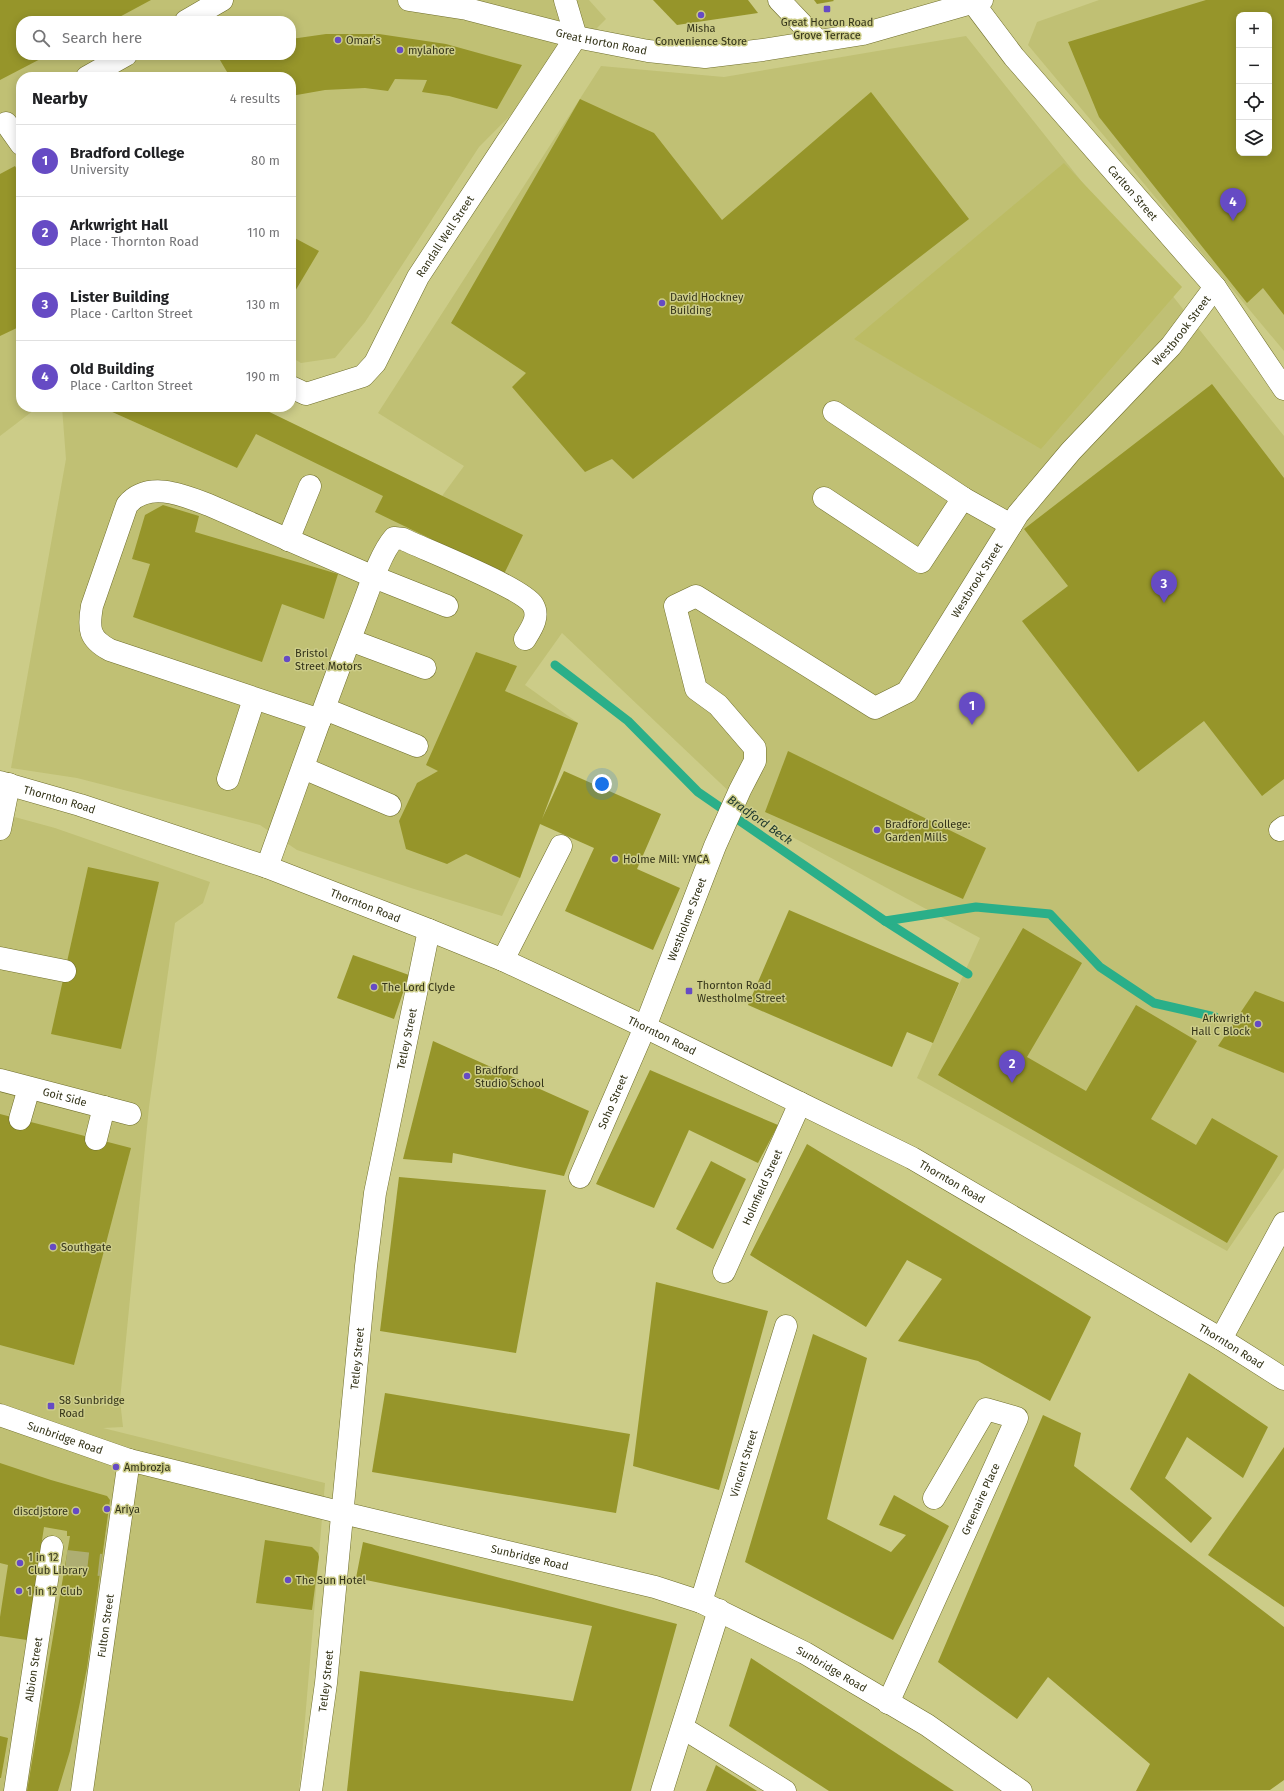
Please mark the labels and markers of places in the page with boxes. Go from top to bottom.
marker: Great Horton Road Grove Terrace [822,4,832,14]
marker: Misha Convenience Store [696,10,706,20]
place label: Great Horton Road Grove Terrace [781,16,873,42]
place label: Misha Convenience Store [655,22,747,48]
place label: Omar's [346,34,381,47]
marker: Omar's [333,35,343,45]
place label: mylahore [408,44,455,57]
marker: mylahore [395,45,405,55]
pin: 4 [1220,188,1246,221]
place label: David Hockney Building [670,291,744,317]
marker: David Hockney Building [657,298,667,308]
pin: 3 [1151,570,1177,603]
place label: Bristol Street Motors [295,647,362,673]
marker: Bristol Street Motors [282,654,292,664]
pin: 1 [959,692,985,725]
place label: Bradford College: Garden Mills [885,818,971,844]
marker: Bradford College: Garden Mills [872,825,882,835]
place label: Holme Mill: YMCA [623,853,710,866]
marker: Holme Mill: YMCA [610,854,620,864]
place label: Thornton Road Westholme Street [697,979,785,1005]
place label: The Lord Clyde [382,981,455,994]
marker: The Lord Clyde [369,982,379,992]
marker: Thornton Road Westholme Street [684,986,694,996]
place label: Arkwright Hall C Block [1191,1012,1250,1038]
marker: Arkwright Hall C Block [1253,1019,1263,1029]
pin: 2 [999,1050,1025,1083]
place label: Bradford Studio School [475,1064,544,1090]
marker: Bradford Studio School [462,1071,472,1081]
place label: Southgate [61,1241,112,1254]
marker: Southgate [48,1242,58,1252]
place label: S8 Sunbridge Road [59,1394,125,1420]
marker: S8 Sunbridge Road [46,1401,56,1411]
place label: Ambrozja [124,1461,170,1474]
marker: Ambrozja [111,1462,121,1472]
place label: Ariya [115,1503,140,1516]
marker: Ariya [102,1504,112,1514]
place label: discdjstore [13,1505,68,1518]
marker: discdjstore [71,1506,81,1516]
place label: 1 in 12 Club Library [28,1551,88,1577]
marker: 1 in 12 Club Library [15,1558,25,1568]
place label: The Sun Hotel [296,1574,366,1587]
marker: The Sun Hotel [283,1575,293,1585]
place label: 1 in 12 Club [27,1585,82,1598]
marker: 1 in 12 Club [14,1586,24,1596]

